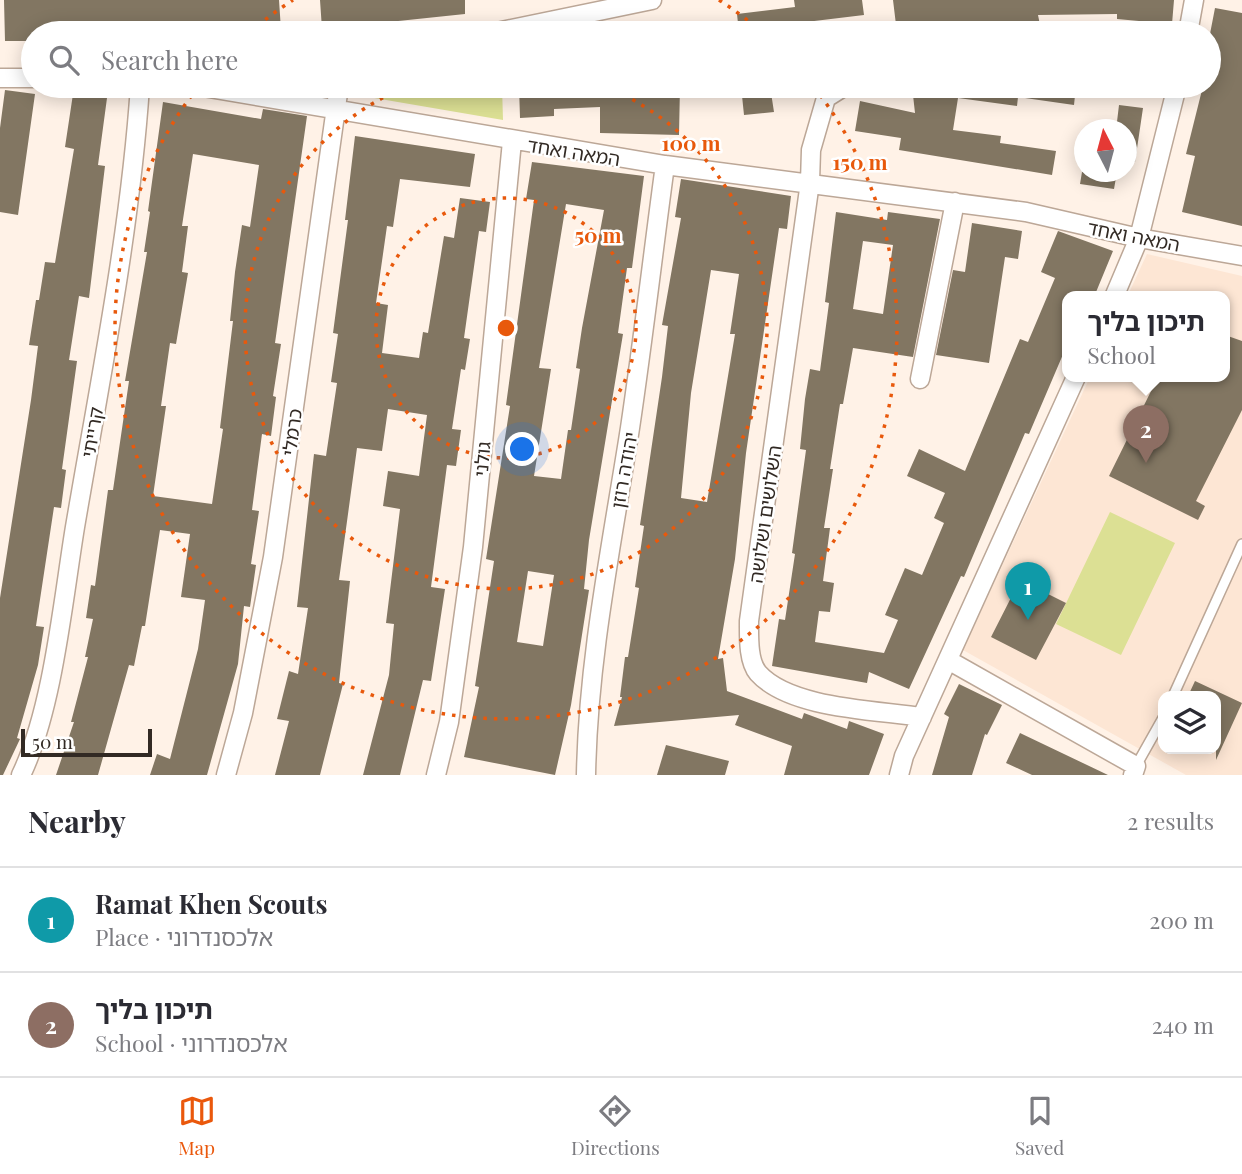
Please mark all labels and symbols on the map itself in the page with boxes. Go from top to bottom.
north arrow [1074,119,1137,182]
text: 100 m [661,128,721,156]
street label: המאה ואחד [526,131,622,171]
text: 150 m [833,147,887,175]
street label: המאה ואחד [1086,213,1182,257]
text: 50 m [574,220,622,248]
centre of rings [494,316,518,340]
street label: קרייתי [74,405,108,459]
pin: 2 [1123,405,1169,463]
street label: כרמלי [275,407,307,457]
street label: יהודה רוזן [603,430,643,510]
your location [505,432,539,466]
street label: גולני [467,440,495,478]
street label: השלושים ושלושה [741,443,787,585]
pin: 1 [1005,562,1051,620]
scale bar [21,726,152,758]

